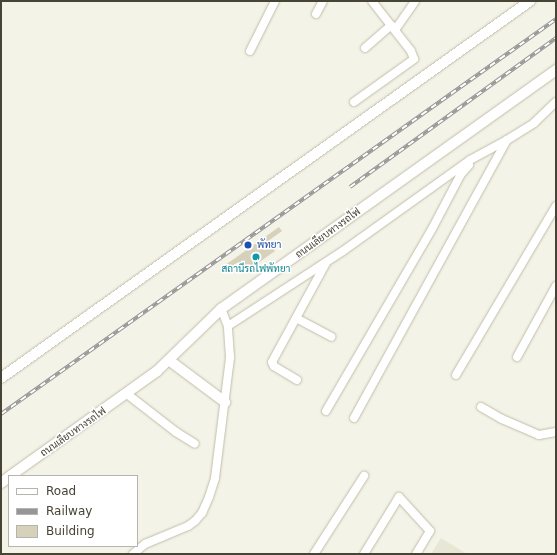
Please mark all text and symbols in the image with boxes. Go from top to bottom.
street label: ถนนเลียบทางรถไฟ [293,205,363,261]
marker: พัทยา [242,239,254,251]
place label: พัทยา [257,239,281,251]
marker: สถานีรถไฟพัทยา [251,252,261,262]
place label: สถานีรถไฟพัทยา [222,263,290,275]
street label: ถนนเลียบทางรถไฟ [38,405,108,459]
legend [8,475,138,547]
text: Road [46,484,76,498]
text: Railway [46,504,92,518]
text: Building [46,524,95,538]

